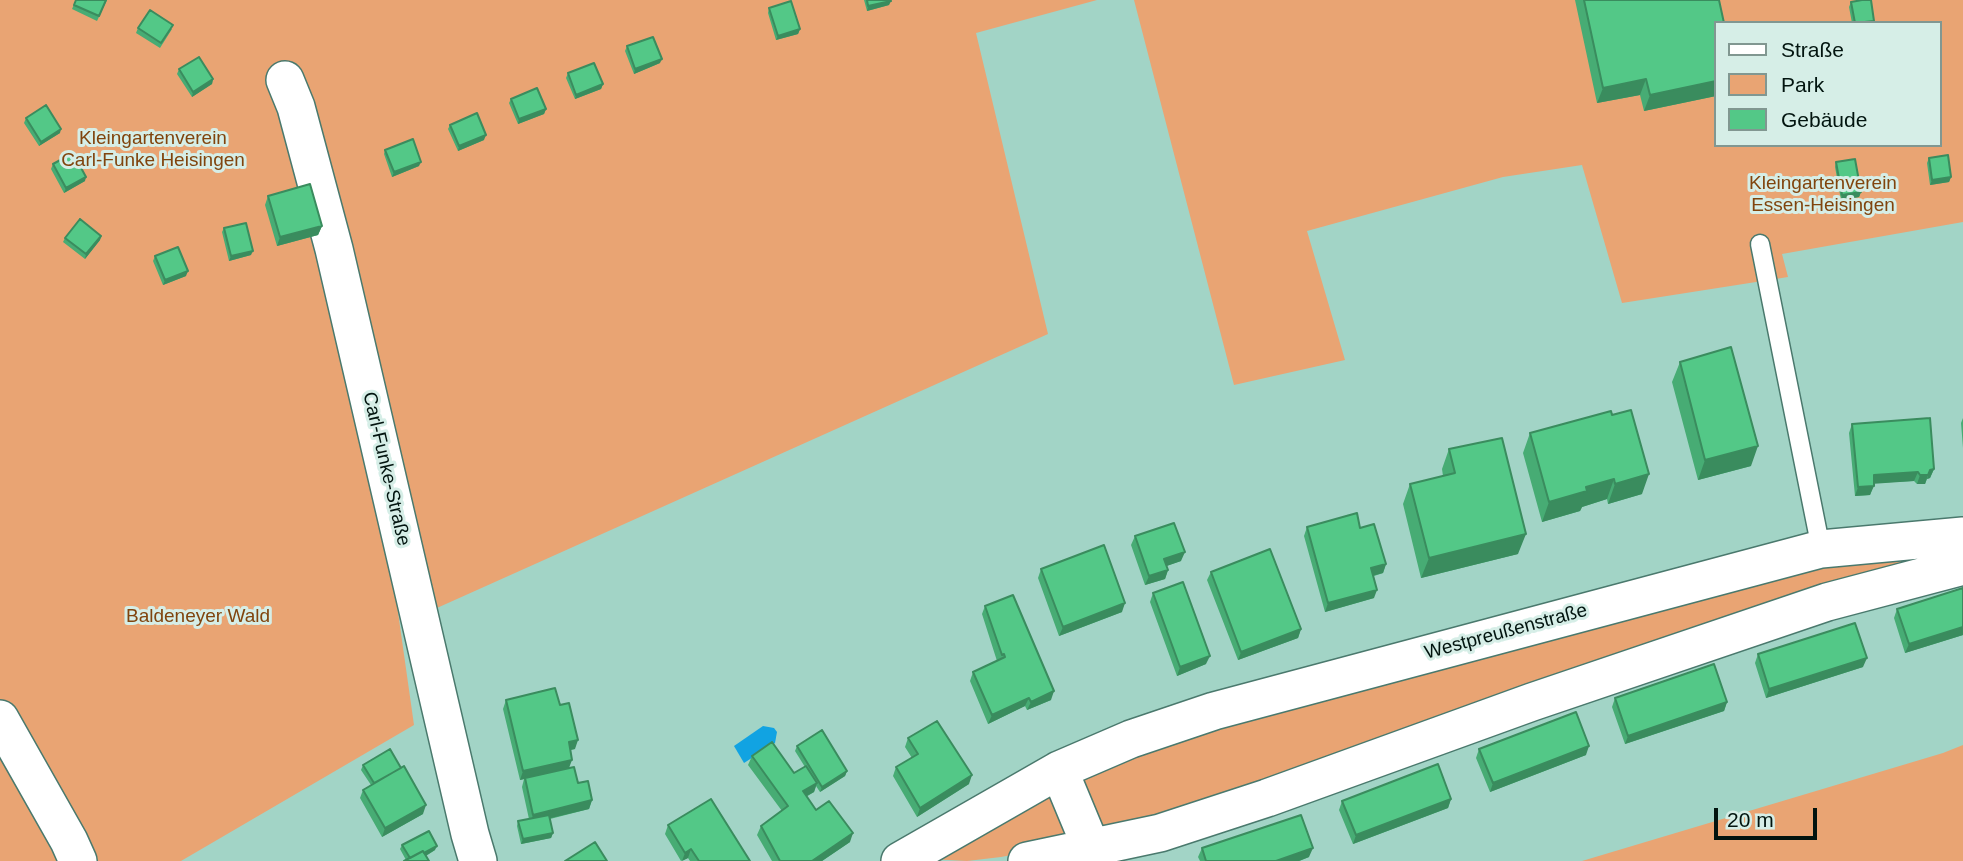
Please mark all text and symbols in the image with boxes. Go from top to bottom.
legend [1714,21,1942,147]
text: Straße [1781,38,1844,61]
text: Park [1781,73,1824,96]
text: Gebäude [1781,108,1867,131]
park label: Kleingartenverein Carl-Funke Heisingen [61,128,245,172]
park label: Kleingartenverein Essen-Heisingen [1749,173,1897,217]
street label: Carl-Funke-Straße [357,390,415,548]
street label: Westpreußenstraße [1422,599,1590,665]
park label: Baldeneyer Wald [126,606,270,628]
scale bar [1718,794,1821,838]
text: 20 m [1727,808,1774,831]

